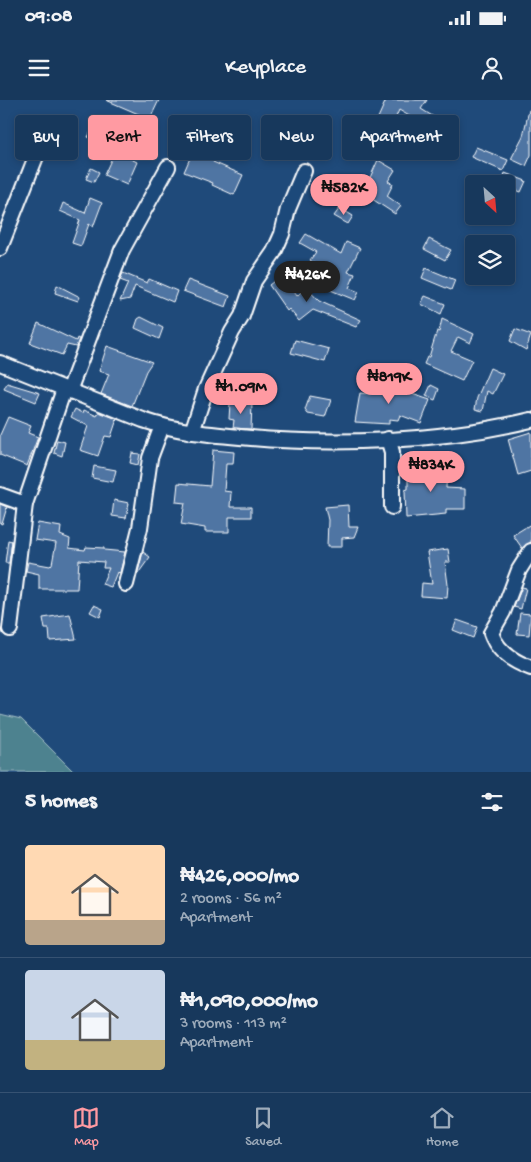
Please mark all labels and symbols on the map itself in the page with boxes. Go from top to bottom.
pin: ₦582K [309,174,379,216]
north arrow [465,175,515,225]
pin: ₦426K [272,260,342,303]
pin: ₦819K [354,362,424,405]
pin: ₦1.09M [200,372,282,415]
pin: ₦834K [396,450,466,493]

